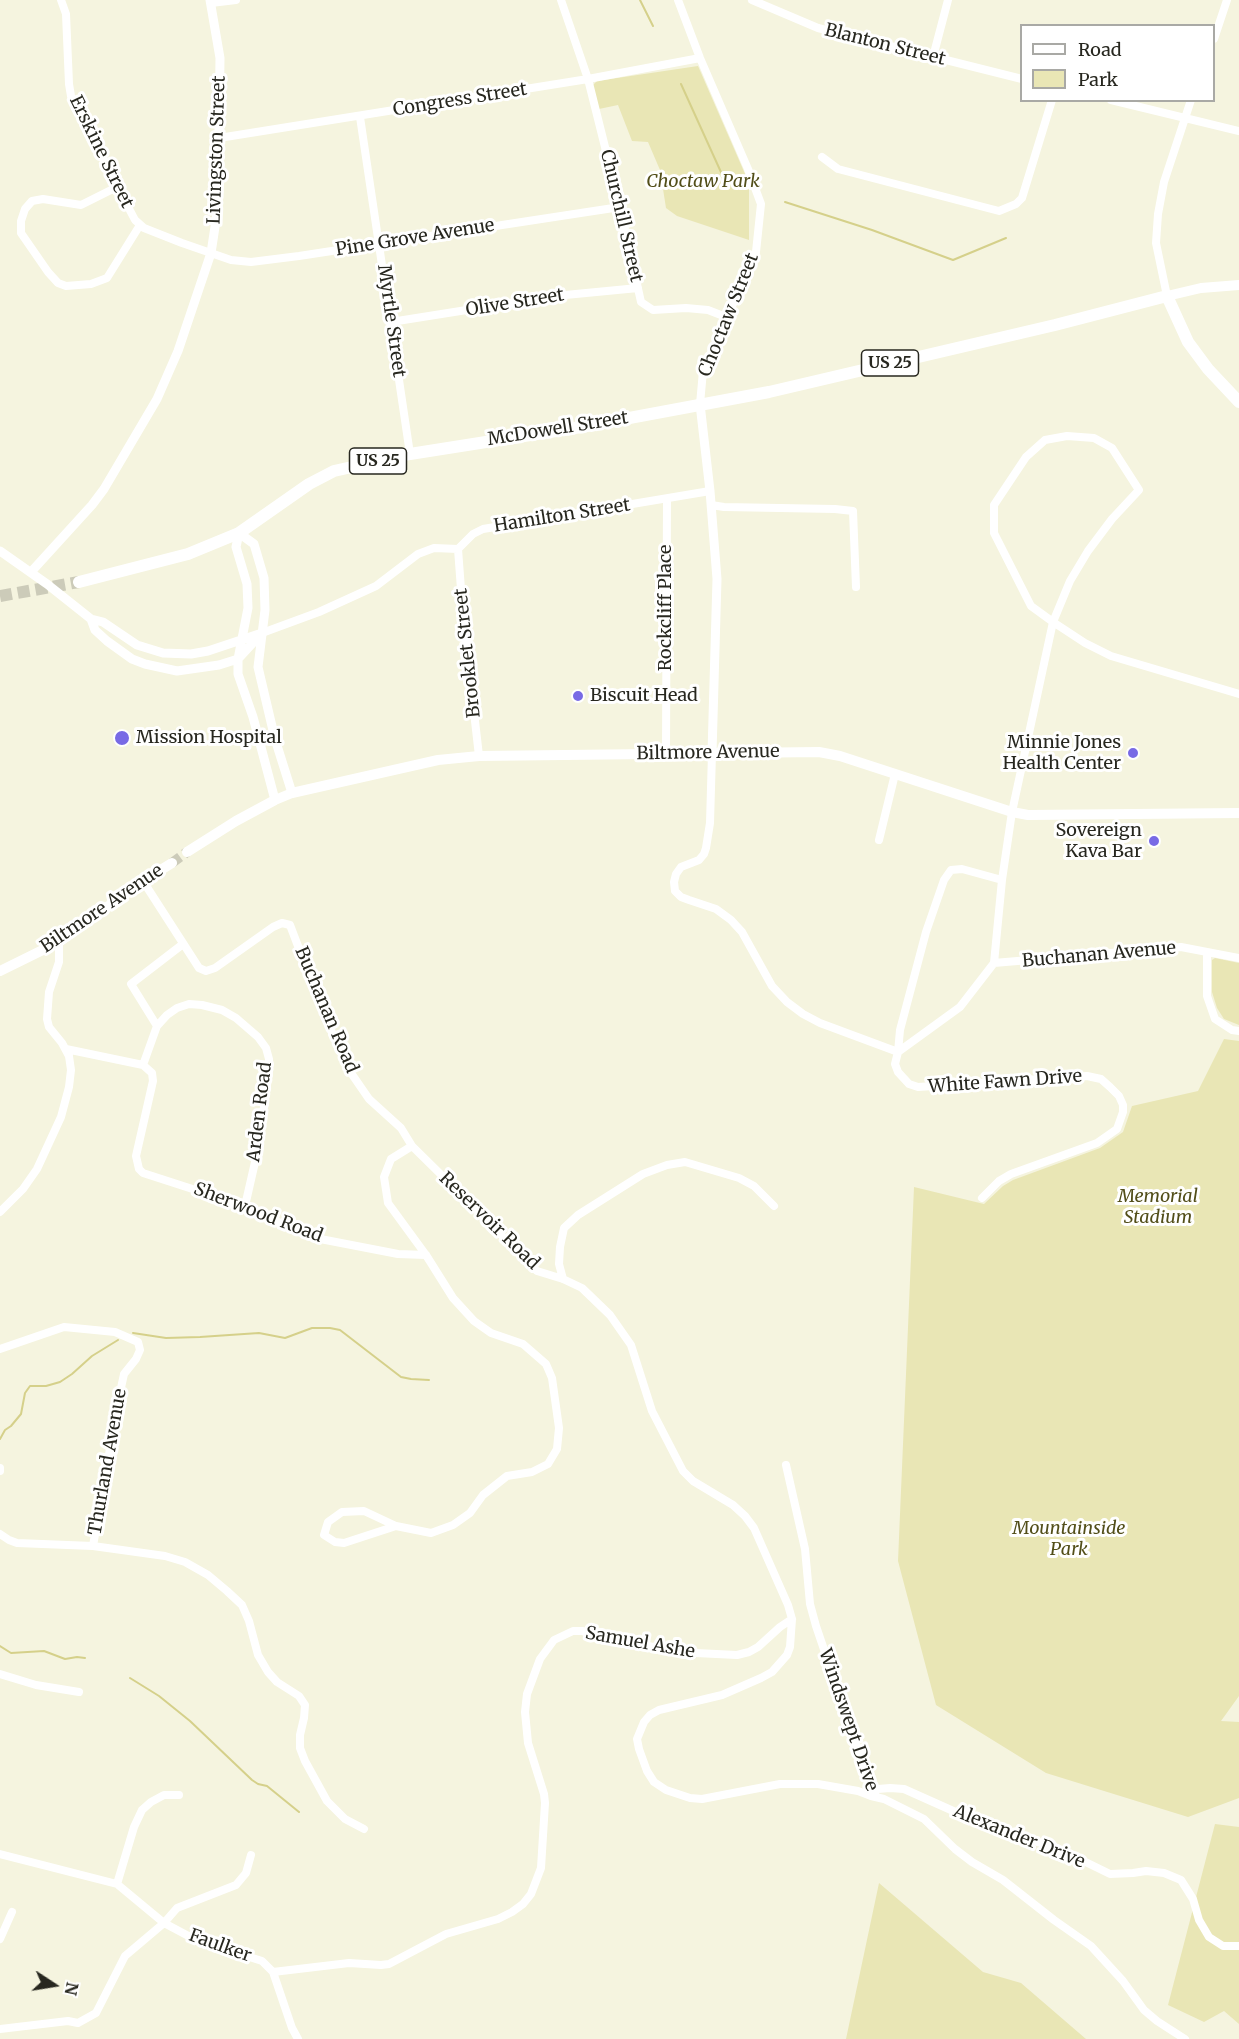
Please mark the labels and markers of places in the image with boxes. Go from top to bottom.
place label: Biscuit Head [590,685,698,707]
marker: Biscuit Head [571,689,585,703]
place label: Mission Hospital [136,727,282,749]
marker: Mission Hospital [113,729,131,747]
place label: Minnie Jones Health Center [1003,732,1121,774]
marker: Minnie Jones Health Center [1126,746,1140,760]
place label: Sovereign Kava Bar [1055,820,1142,862]
marker: Sovereign Kava Bar [1147,834,1161,848]

